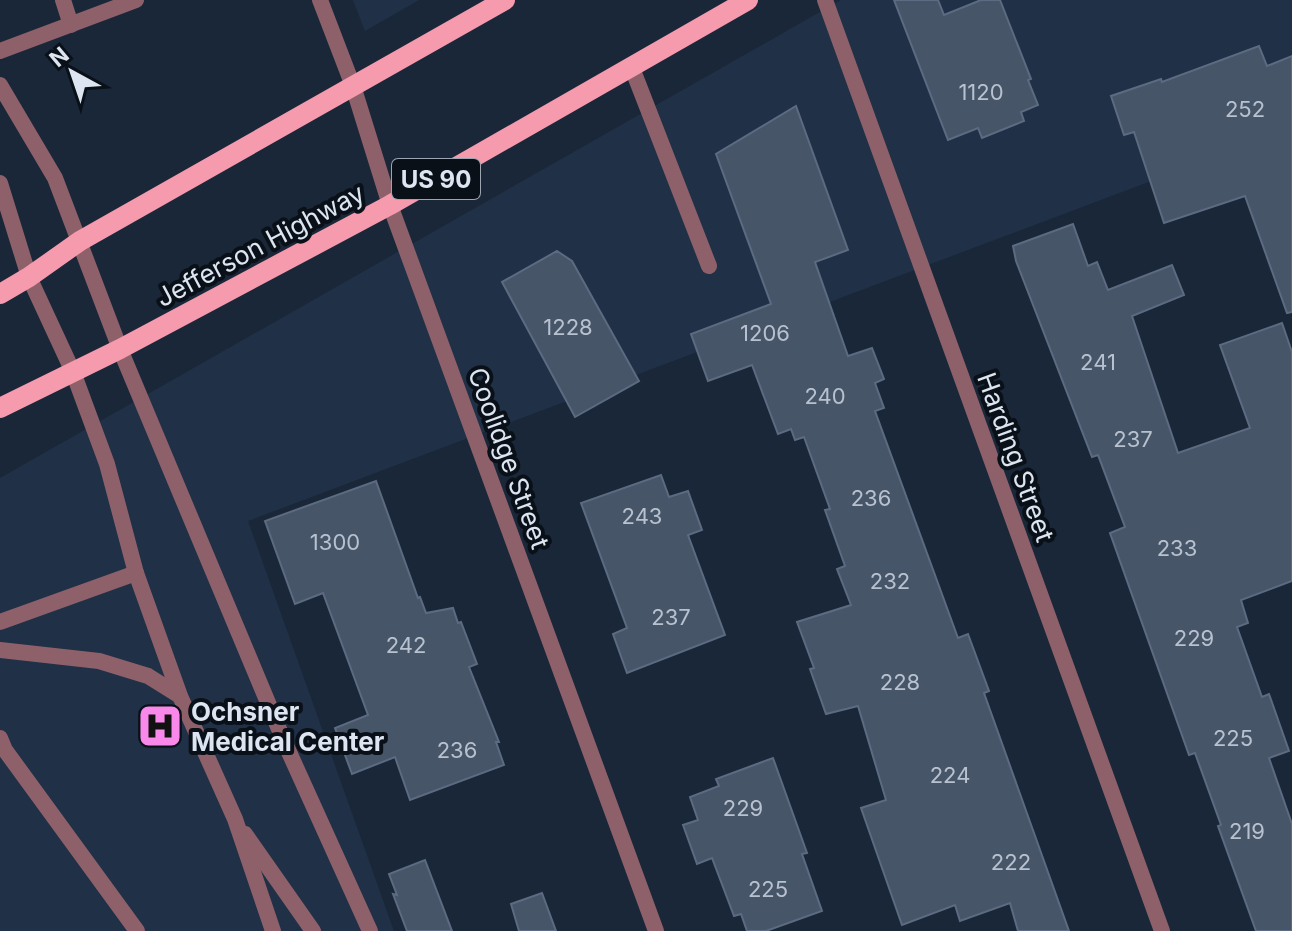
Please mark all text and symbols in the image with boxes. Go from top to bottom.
north arrow [32,32,112,112]
text: N [44,41,74,72]
house number: 1120 [958,79,1004,105]
house number: 252 [1225,96,1265,122]
road number: US 90 [392,159,480,199]
street label: Jefferson Highway [151,177,369,313]
house number: 1228 [543,314,593,340]
house number: 1206 [740,320,790,346]
house number: 241 [1080,349,1116,375]
street label: Coolidge Street [462,363,556,553]
street label: Harding Street [971,368,1061,546]
house number: 240 [804,383,846,409]
house number: 237 [1113,426,1153,452]
house number: 236 [851,485,891,511]
house number: 243 [622,503,662,529]
house number: 1300 [310,529,360,555]
house number: 233 [1157,535,1197,561]
house number: 232 [870,568,910,594]
house number: 237 [651,604,691,630]
house number: 229 [1174,625,1214,651]
house number: 242 [386,632,426,658]
house number: 228 [880,669,920,695]
place label: Ochsner Medical Center [191,696,385,757]
hospital icon: Ochsner Medical Center [136,702,184,750]
house number: 225 [1213,725,1253,751]
house number: 236 [437,737,477,763]
house number: 224 [930,762,970,788]
house number: 229 [723,795,763,821]
house number: 219 [1229,818,1265,844]
house number: 222 [991,849,1031,875]
house number: 225 [748,876,788,902]

